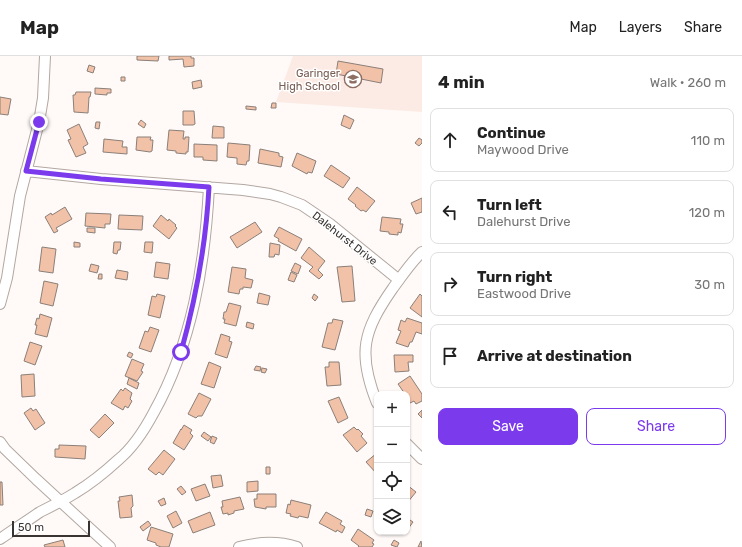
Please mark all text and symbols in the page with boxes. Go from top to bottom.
text: Map [20,16,59,39]
text: Map [570,19,597,36]
text: Layers [619,19,662,36]
text: Share [684,19,722,36]
place label: Garinger High School [279,67,341,93]
school or university icon: Garinger High School [343,69,363,89]
text: 4 min [438,72,485,92]
text: Walk · 260 m [650,75,726,90]
route end [30,113,48,131]
text: Continue [477,124,546,142]
icon: ahead [439,129,461,151]
text: 110 m [691,133,725,148]
text: Maywood Drive [477,142,569,157]
text: Turn left [477,196,542,214]
icon: left [439,201,461,223]
text: 120 m [689,205,725,220]
street label: Dalehurst Drive [310,209,380,268]
text: Dalehurst Drive [477,214,570,229]
text: Turn right [477,268,552,286]
icon: right [439,273,461,295]
text: 30 m [694,277,725,292]
text: Eastwood Drive [477,286,571,301]
route start [172,343,190,361]
icon: arrive [439,345,461,367]
text: Arrive at destination [477,347,632,365]
map controls [374,391,410,535]
button: + [374,391,410,427]
button: Save [438,408,578,445]
button: Share [586,408,726,445]
button: − [374,427,410,463]
button: locate [374,463,410,499]
button: layers [374,499,410,535]
scale bar [12,519,90,538]
text: 50 m [18,521,44,534]

